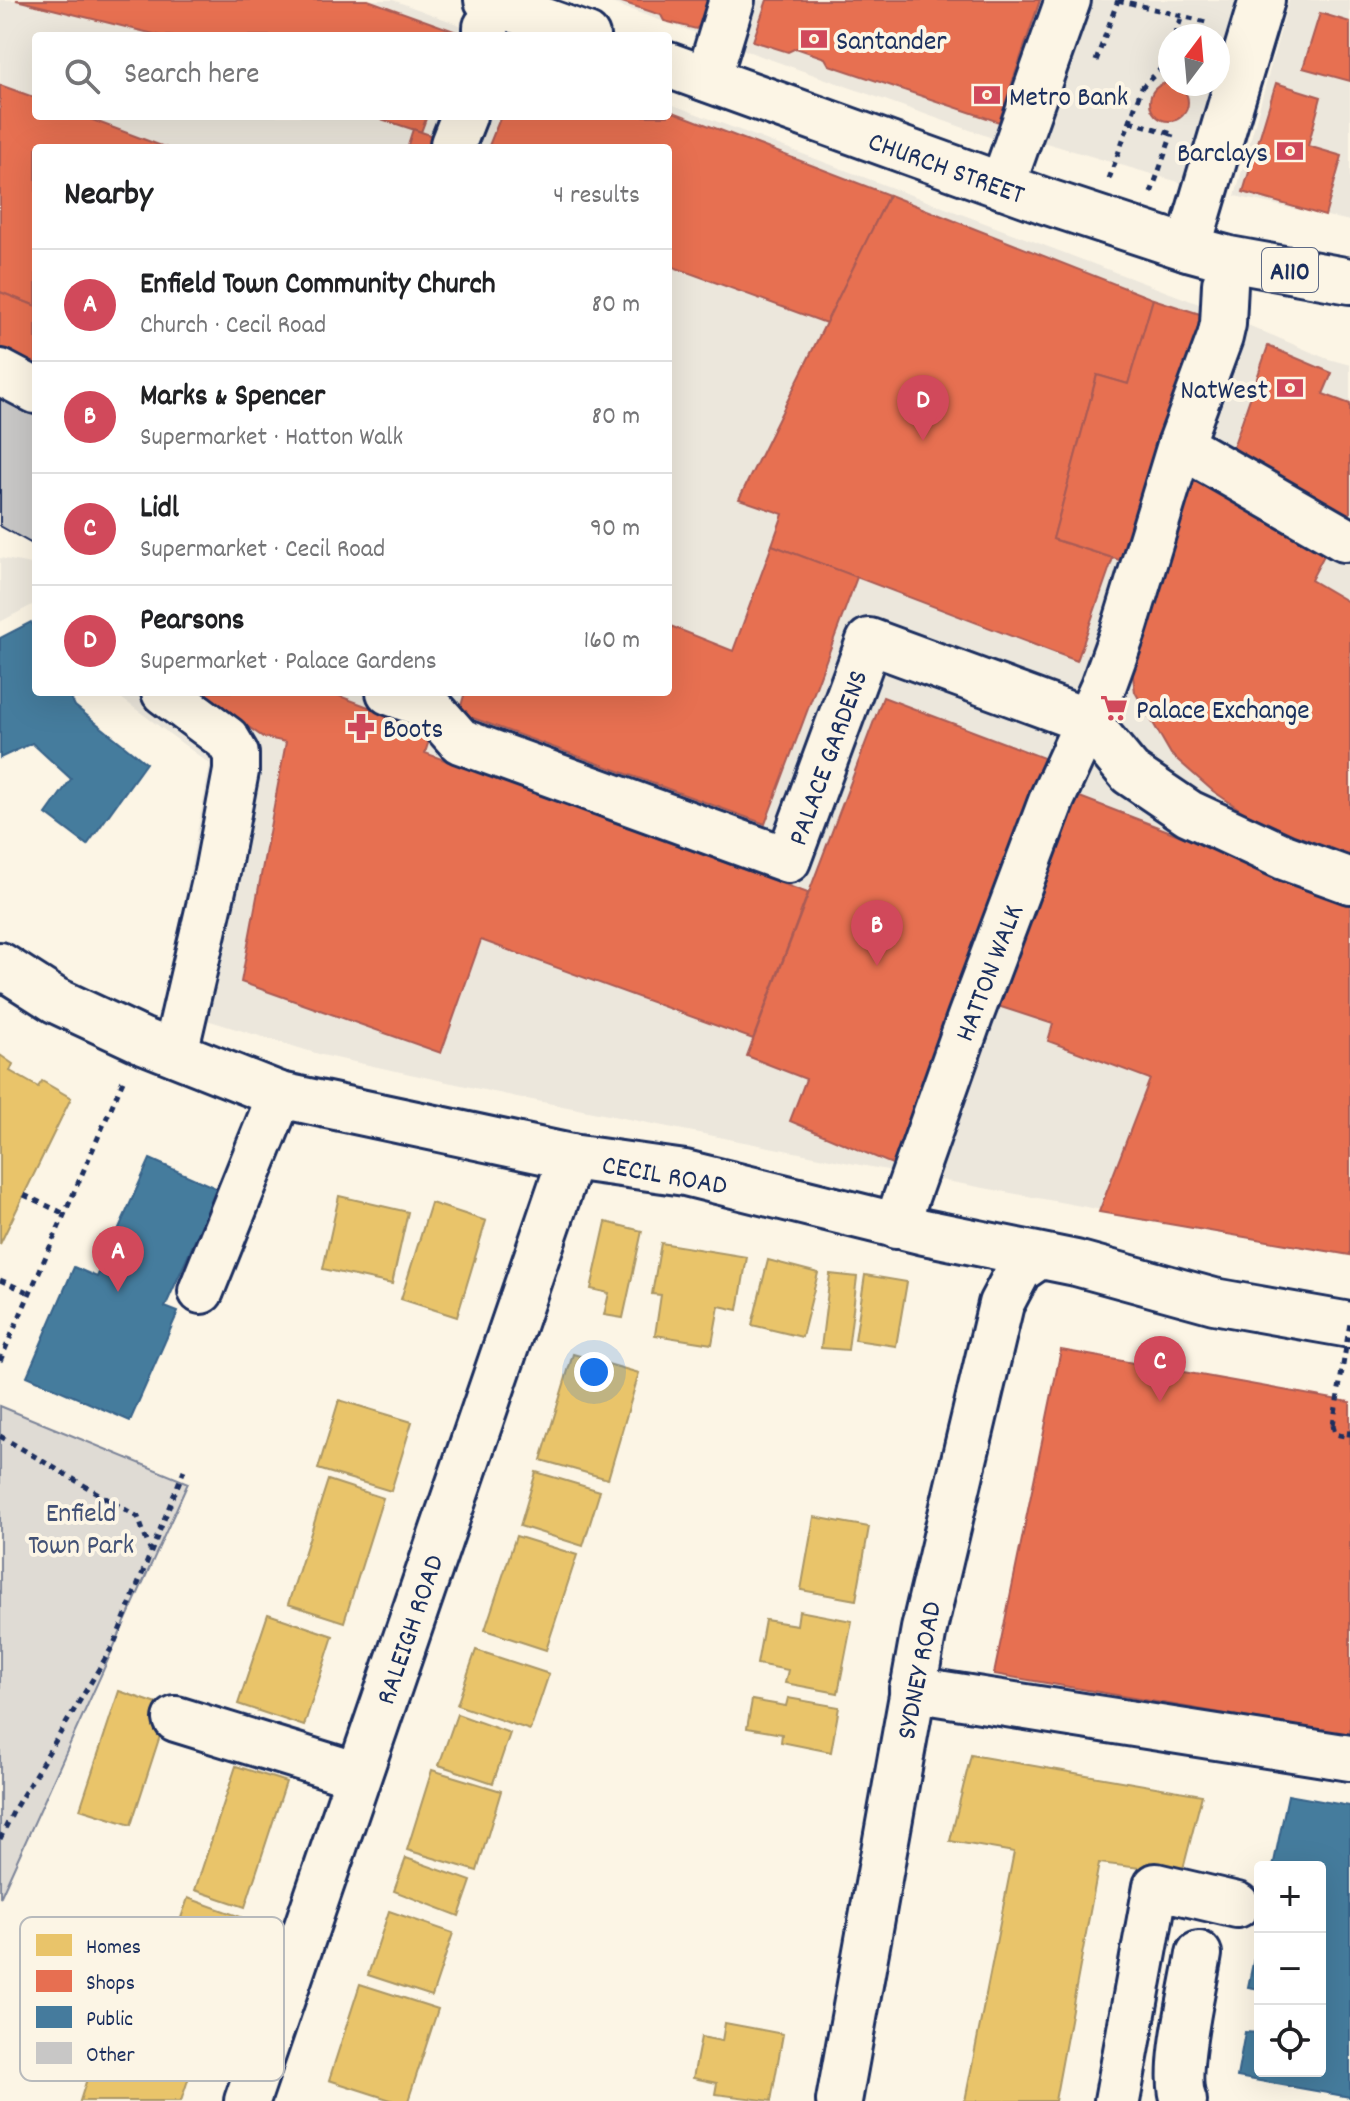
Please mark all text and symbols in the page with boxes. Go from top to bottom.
bank icon: Santander [799,24,829,54]
place label: Santander [836,24,947,64]
north arrow [1158,24,1230,96]
search box [32,32,672,120]
icon: search [60,54,104,98]
text: Search here [124,55,260,98]
bank icon: Metro Bank [972,80,1002,110]
place label: Metro Bank [1009,80,1128,120]
street label: CHURCH STREET [862,124,1029,217]
place label: Barclays [1177,136,1268,176]
bank icon: Barclays [1275,136,1305,166]
text: Nearby [64,172,153,221]
text: 4 results [553,178,640,215]
road number: A110 [1262,248,1318,292]
text: Enfield Town Community Church [140,265,496,308]
text: A [83,287,97,324]
text: 80 m [592,287,640,324]
text: Church · Cecil Road [140,308,326,345]
place label: NatWest [1180,373,1268,413]
bank icon: NatWest [1275,373,1305,403]
pin: D [897,375,949,441]
text: Marks & Spencer [140,377,325,420]
text: B [84,399,96,436]
text: 80 m [592,399,640,436]
text: Supermarket · Hatton Walk [140,420,403,457]
text: Lidl [140,489,179,532]
text: C [84,511,96,548]
text: 90 m [590,511,640,548]
text: Supermarket · Cecil Road [140,532,385,569]
text: Pearsons [140,601,245,644]
text: D [83,623,97,660]
text: 160 m [584,623,640,660]
text: Supermarket · Palace Gardens [140,644,437,681]
street label: PALACE GARDENS [780,665,881,852]
supermarket icon: Palace Exchange [1099,693,1129,723]
place label: Palace Exchange [1136,693,1309,733]
pharmacy icon: Boots [346,712,376,742]
place label: Boots [383,712,443,752]
street label: HATTON WALK [947,899,1036,1048]
pin: B [851,900,903,966]
street label: CECIL ROAD [598,1147,730,1209]
pin: A [92,1226,144,1292]
pin: C [1134,1336,1186,1402]
your location [574,1352,614,1392]
park label: Enfield Town Park [28,1496,134,1568]
street label: RALEIGH ROAD [368,1550,457,1711]
street label: SYDNEY ROAD [889,1599,955,1743]
map controls [1254,1861,1326,2077]
button: + [1254,1861,1326,1933]
legend [20,1917,284,2081]
text: Homes [86,1933,141,1964]
button: − [1254,1933,1326,2005]
text: Shops [86,1969,135,2000]
text: Public [86,2005,133,2036]
button: locate [1254,2005,1326,2077]
text: Other [86,2041,136,2072]

